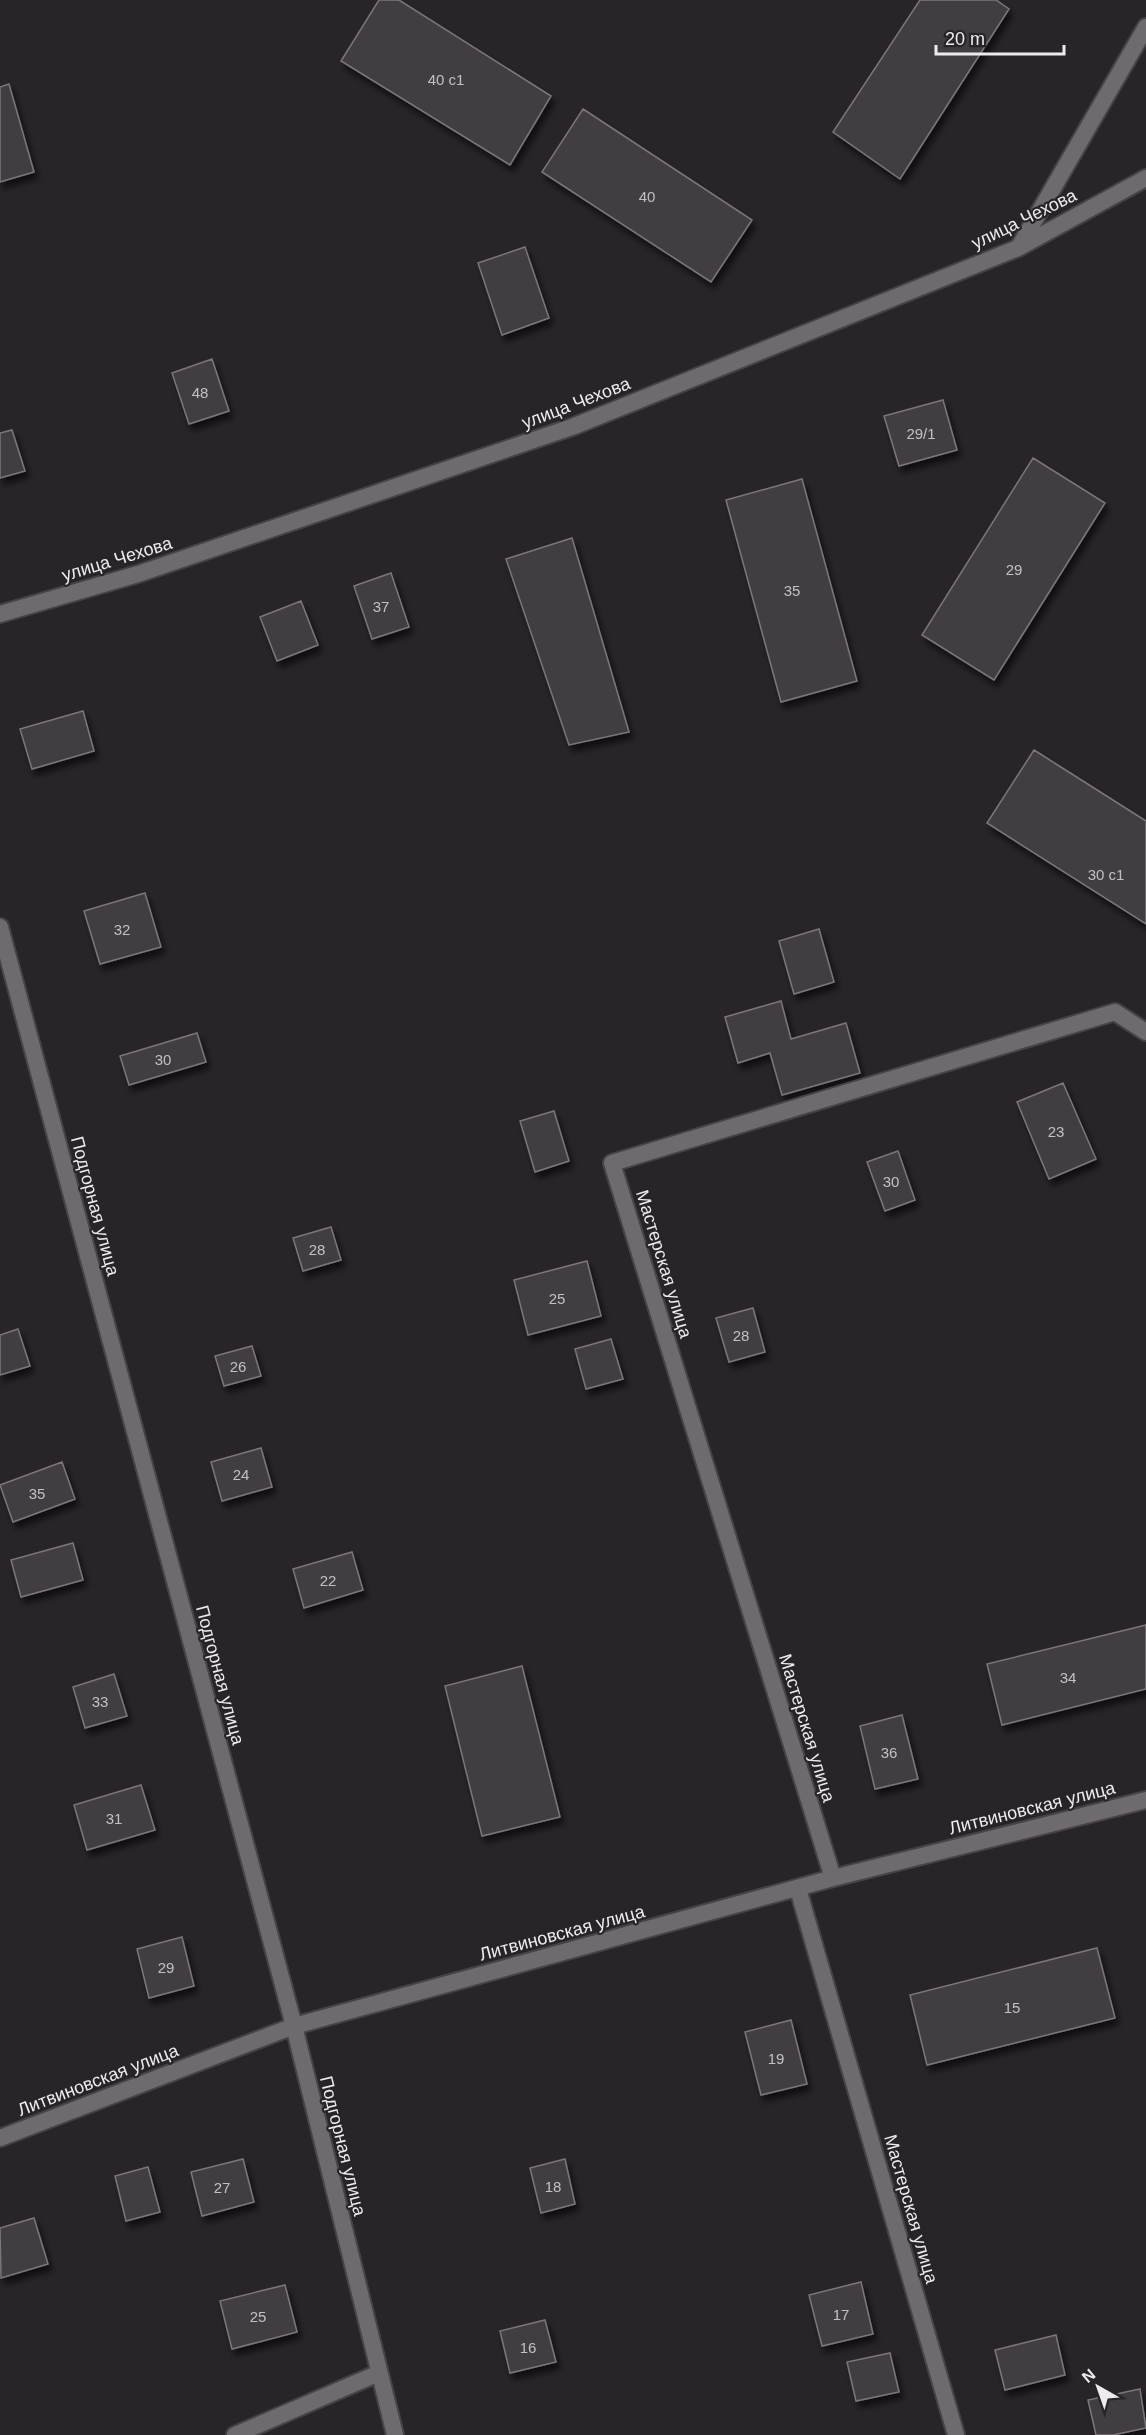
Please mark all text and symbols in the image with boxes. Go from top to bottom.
scale bar [936,18,1064,56]
text: 20 m [945,29,985,49]
house number: 40 с1 [428,71,464,88]
street label: улица Чехова [968,185,1081,253]
house number: 40 [639,188,655,205]
street label: улица Чехова [519,373,634,433]
house number: 48 [192,384,208,401]
house number: 29/1 [906,425,936,442]
street label: улица Чехова [59,532,176,585]
house number: 29 [1006,561,1022,578]
house number: 35 [784,582,800,599]
house number: 37 [373,598,389,615]
house number: 30 с1 [1088,866,1124,883]
house number: 32 [114,921,130,938]
house number: 30 [155,1051,171,1068]
house number: 23 [1048,1123,1064,1140]
street label: Подгорная улица [67,1134,123,1279]
house number: 30 [883,1173,899,1190]
street label: Мастерская улица [632,1188,696,1341]
house number: 28 [309,1241,325,1258]
house number: 25 [549,1290,565,1307]
house number: 28 [733,1327,749,1344]
house number: 26 [230,1358,246,1375]
house number: 24 [233,1466,249,1483]
house number: 35 [29,1485,45,1502]
house number: 22 [320,1572,336,1589]
street label: Подгорная улица [192,1603,248,1748]
street label: Мастерская улица [775,1652,839,1805]
house number: 34 [1060,1669,1076,1686]
house number: 33 [92,1693,108,1710]
house number: 36 [881,1744,897,1761]
street label: Литвиновская улица [947,1777,1118,1838]
house number: 31 [106,1810,122,1827]
street label: Литвиновская улица [477,1901,648,1965]
house number: 29 [158,1959,174,1976]
house number: 15 [1004,1999,1020,2016]
street label: Литвиновская улица [15,2040,182,2120]
house number: 19 [768,2050,784,2067]
street label: Подгорная улица [316,2074,370,2219]
street label: Мастерская улица [880,2132,942,2287]
house number: 18 [545,2178,561,2195]
house number: 27 [214,2179,230,2196]
house number: 17 [833,2306,849,2323]
house number: 25 [250,2308,266,2325]
house number: 16 [520,2339,536,2356]
north arrow [1068,2357,1128,2417]
text: N [1079,2366,1099,2386]

